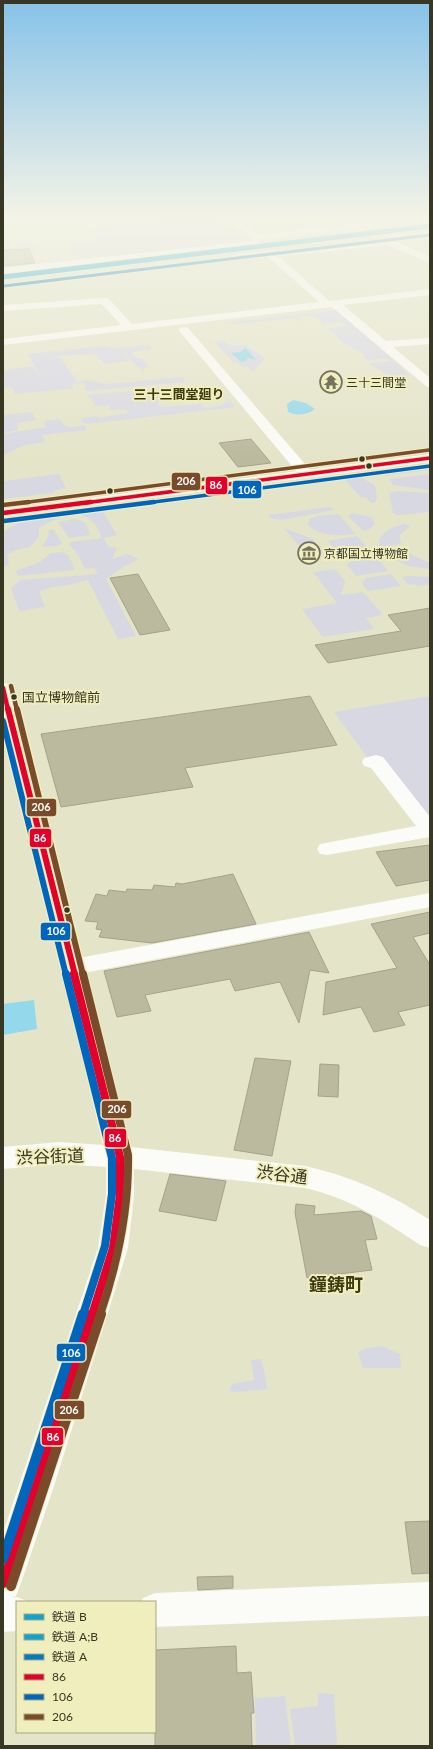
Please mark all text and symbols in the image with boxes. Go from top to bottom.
temple icon: 三十三間堂 [318,369,344,395]
place label: 三十三間堂 [346,375,406,390]
district label: 三十三間堂廻り [133,386,225,402]
unlabelled marker [357,454,367,464]
unlabelled marker [364,461,374,471]
line badge: 206 [171,472,201,491]
text: 206 [176,474,196,487]
line badge: 86 [205,476,228,495]
text: 86 [210,478,223,491]
line badge: 106 [232,480,262,499]
text: 106 [237,483,257,496]
unlabelled marker [105,486,115,496]
museum icon: 京都国立博物館 [296,540,322,566]
place label: 京都国立博物館 [324,546,408,561]
place label: 国立博物館前 [22,689,100,705]
marker: 国立博物館前 [9,692,19,702]
line badge: 206 [26,798,57,817]
text: 206 [31,800,51,813]
line badge: 86 [29,828,52,848]
text: 86 [34,831,47,844]
unlabelled marker [62,905,72,915]
line badge: 106 [40,922,71,941]
text: 106 [46,924,66,937]
line badge: 206 [101,1100,132,1119]
text: 206 [107,1102,127,1115]
line badge: 86 [104,1128,127,1148]
text: 86 [109,1131,122,1144]
street label: 渋谷街道 [16,1144,84,1168]
street label: 渋谷通 [255,1160,309,1188]
district label: 鐘鋳町 [308,1273,363,1295]
line badge: 106 [56,1343,86,1362]
text: 106 [61,1346,81,1359]
line badge: 206 [54,1400,85,1420]
text: 206 [59,1403,79,1416]
line badge: 86 [41,1427,64,1446]
text: 86 [47,1430,60,1443]
legend [16,1601,156,1733]
text: 鉄道 B [52,1609,87,1624]
text: 鉄道 A;B [52,1629,98,1644]
text: 鉄道 A [52,1649,88,1664]
text: 86 [52,1669,66,1684]
text: 106 [52,1689,73,1704]
text: 206 [52,1709,73,1724]

